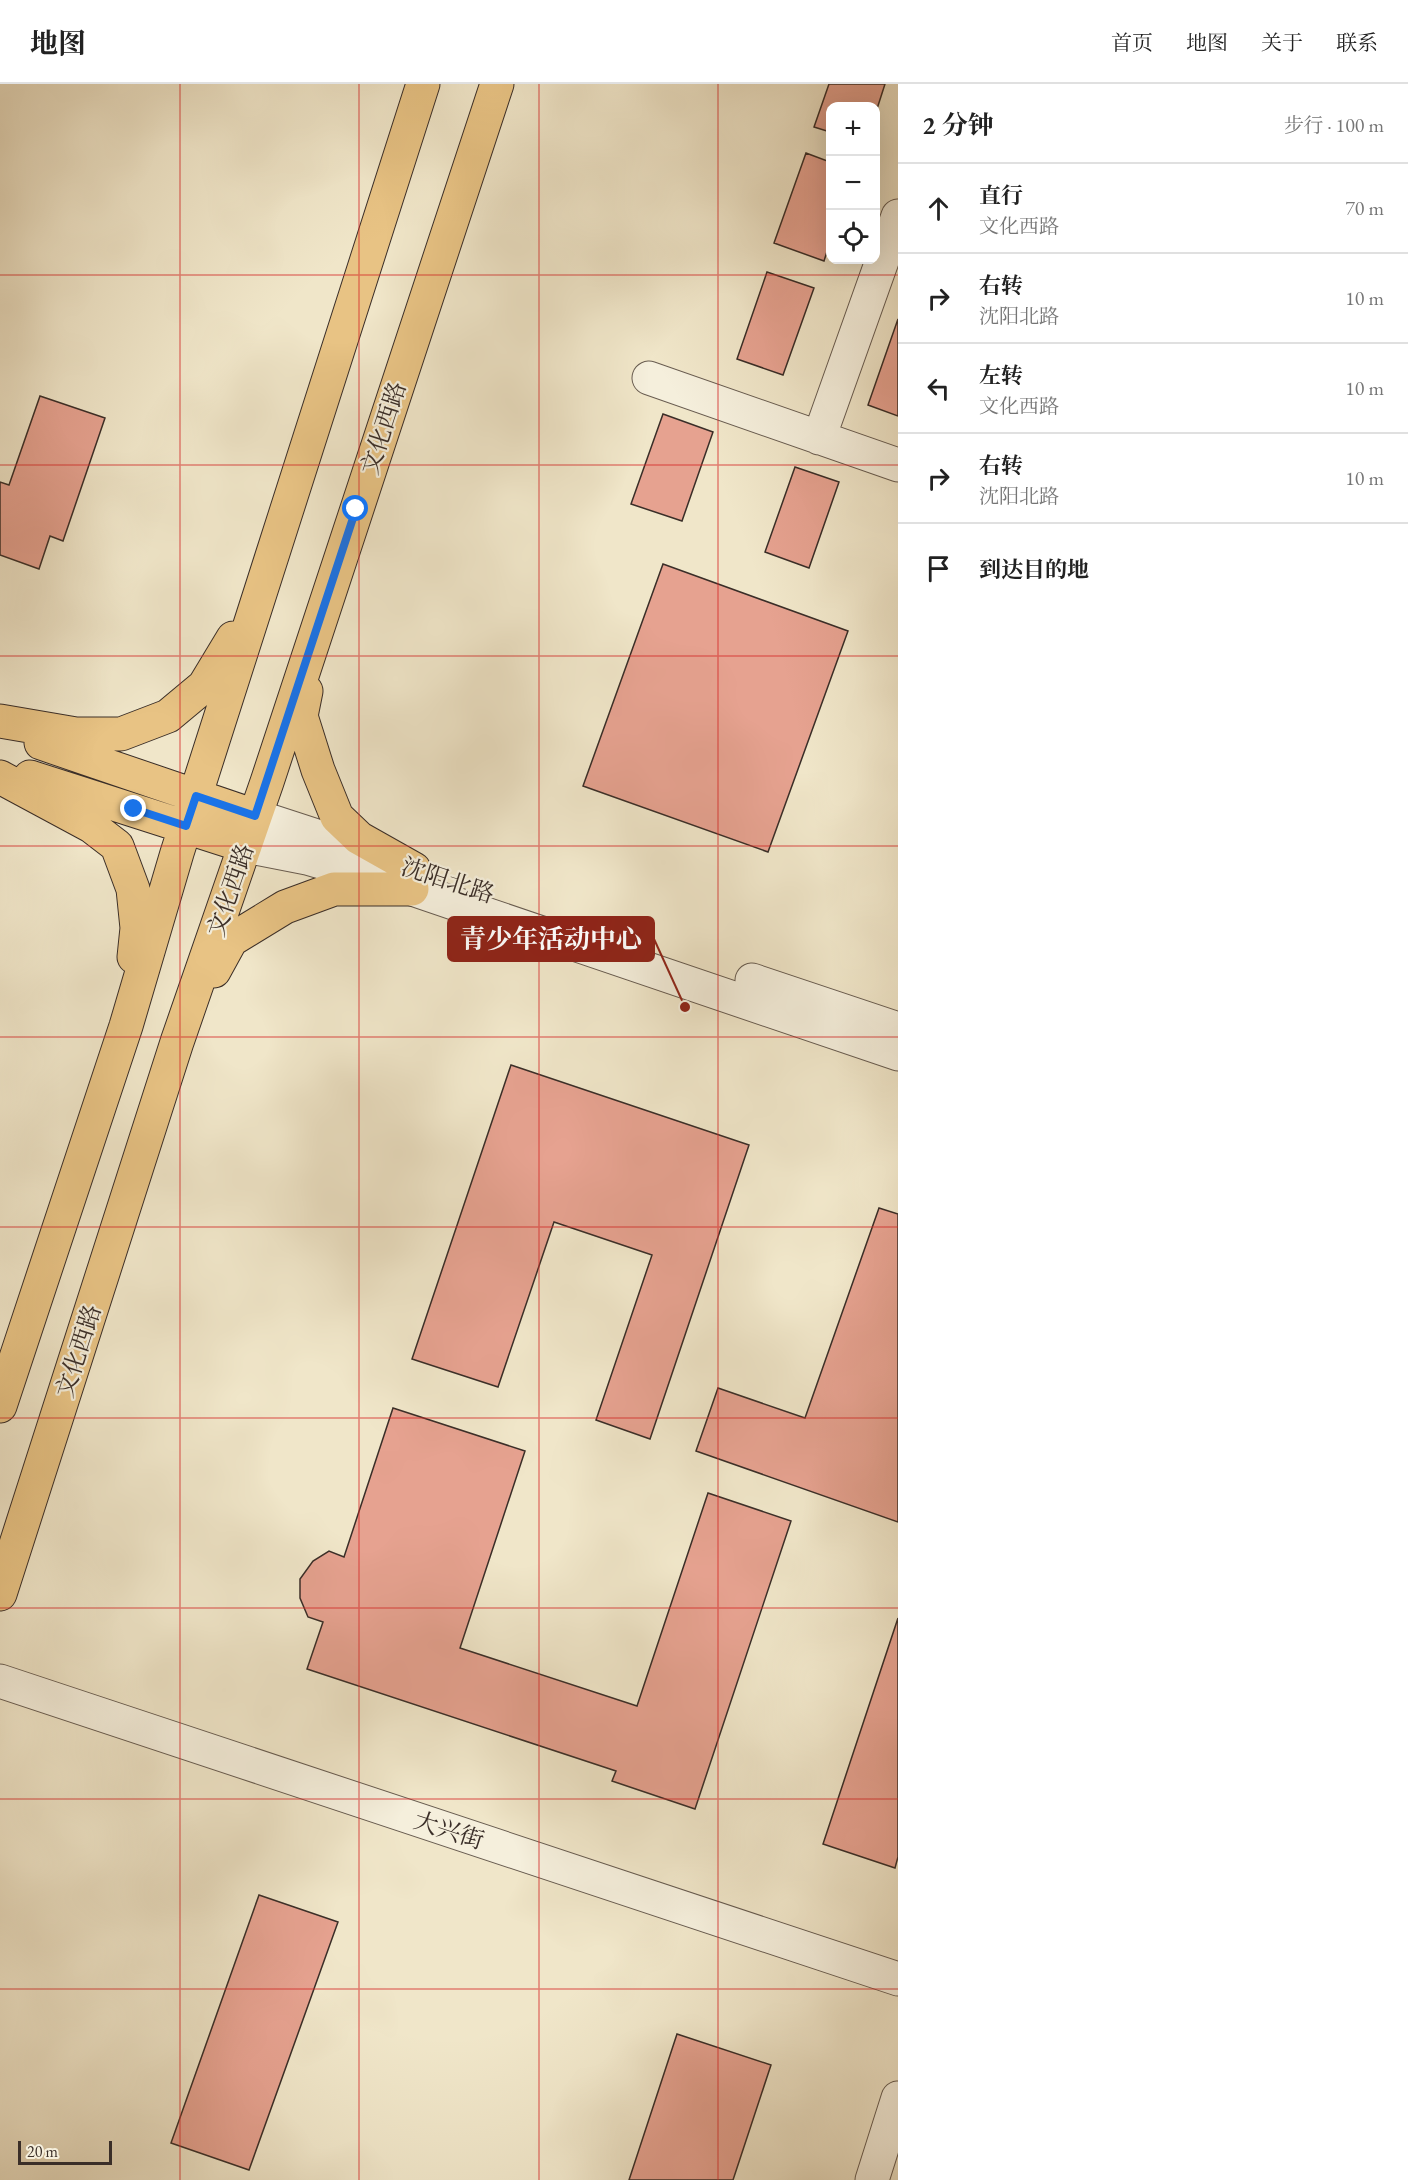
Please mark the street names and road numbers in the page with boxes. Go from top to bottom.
street label: 文化西路 [353,378,413,478]
street label: 文化西路 [200,840,260,940]
street label: 沈阳北路 [398,850,498,910]
street label: 文化西路 [48,1301,108,1401]
street label: 大兴街 [410,1804,488,1856]

